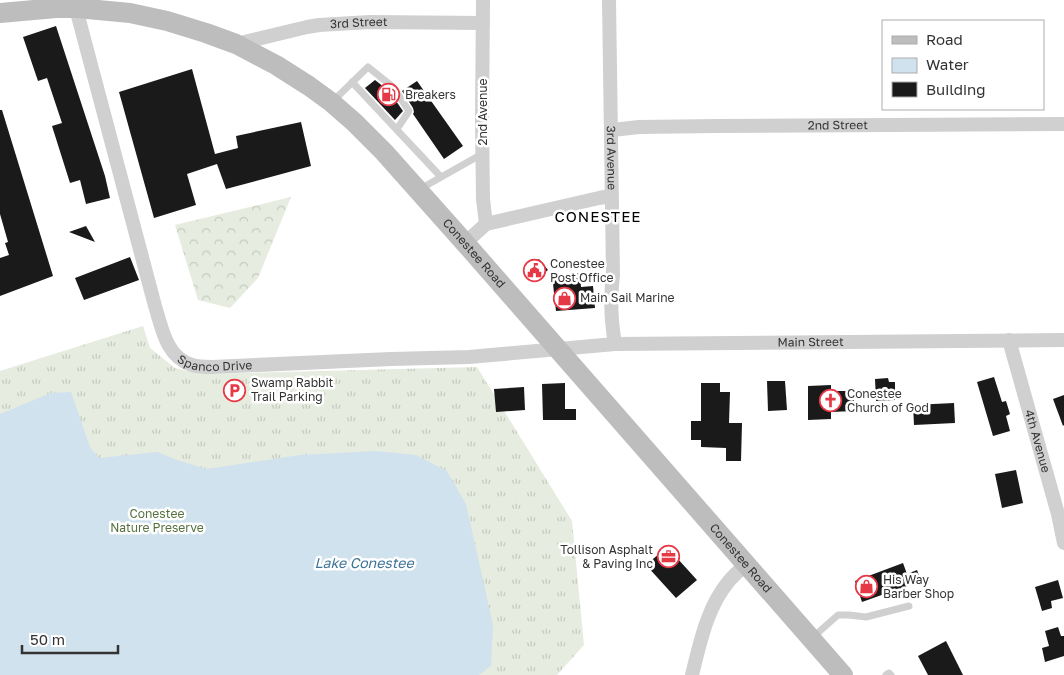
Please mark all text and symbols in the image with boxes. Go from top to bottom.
street label: 3rd Street [330,14,388,31]
legend [882,20,1044,110]
text: Road [926,30,963,48]
text: Water [926,55,969,73]
street label: 2nd Avenue [475,78,490,146]
text: Building [926,80,986,98]
fuel station icon: Breakers [377,83,401,107]
place label: Breakers [405,87,456,102]
street label: 2nd Street [808,117,868,132]
street label: 3rd Avenue [604,126,620,190]
district label: CONESTEE [555,207,641,225]
street label: Conestee Road [440,215,509,291]
place label: Conestee Post Office [550,256,614,285]
public building icon: Conestee Post Office [522,259,546,283]
shop icon: Main Sail Marine [552,286,576,310]
place label: Main Sail Marine [580,290,675,305]
street label: Main Street [777,334,844,350]
street label: Spanco Drive [174,351,253,374]
place label: Swamp Rabbit Trail Parking [251,375,334,404]
parking icon: Swamp Rabbit Trail Parking [223,378,247,402]
place label: Conestee Church of God [847,386,929,415]
church icon: Conestee Church of God [819,389,843,413]
street label: 4th Avenue [1022,408,1054,474]
park label: Conestee Nature Preserve [110,506,204,535]
street label: Conestee Road [707,520,775,596]
place label: Tollison Asphalt & Paving Inc [560,542,653,571]
office icon: Tollison Asphalt & Paving Inc [657,545,681,569]
water label: Lake Conestee [314,554,414,571]
place label: His Way Barber Shop [883,572,954,601]
shop icon: His Way Barber Shop [855,575,879,599]
scale bar [22,622,119,654]
text: 50 m [30,630,65,648]

